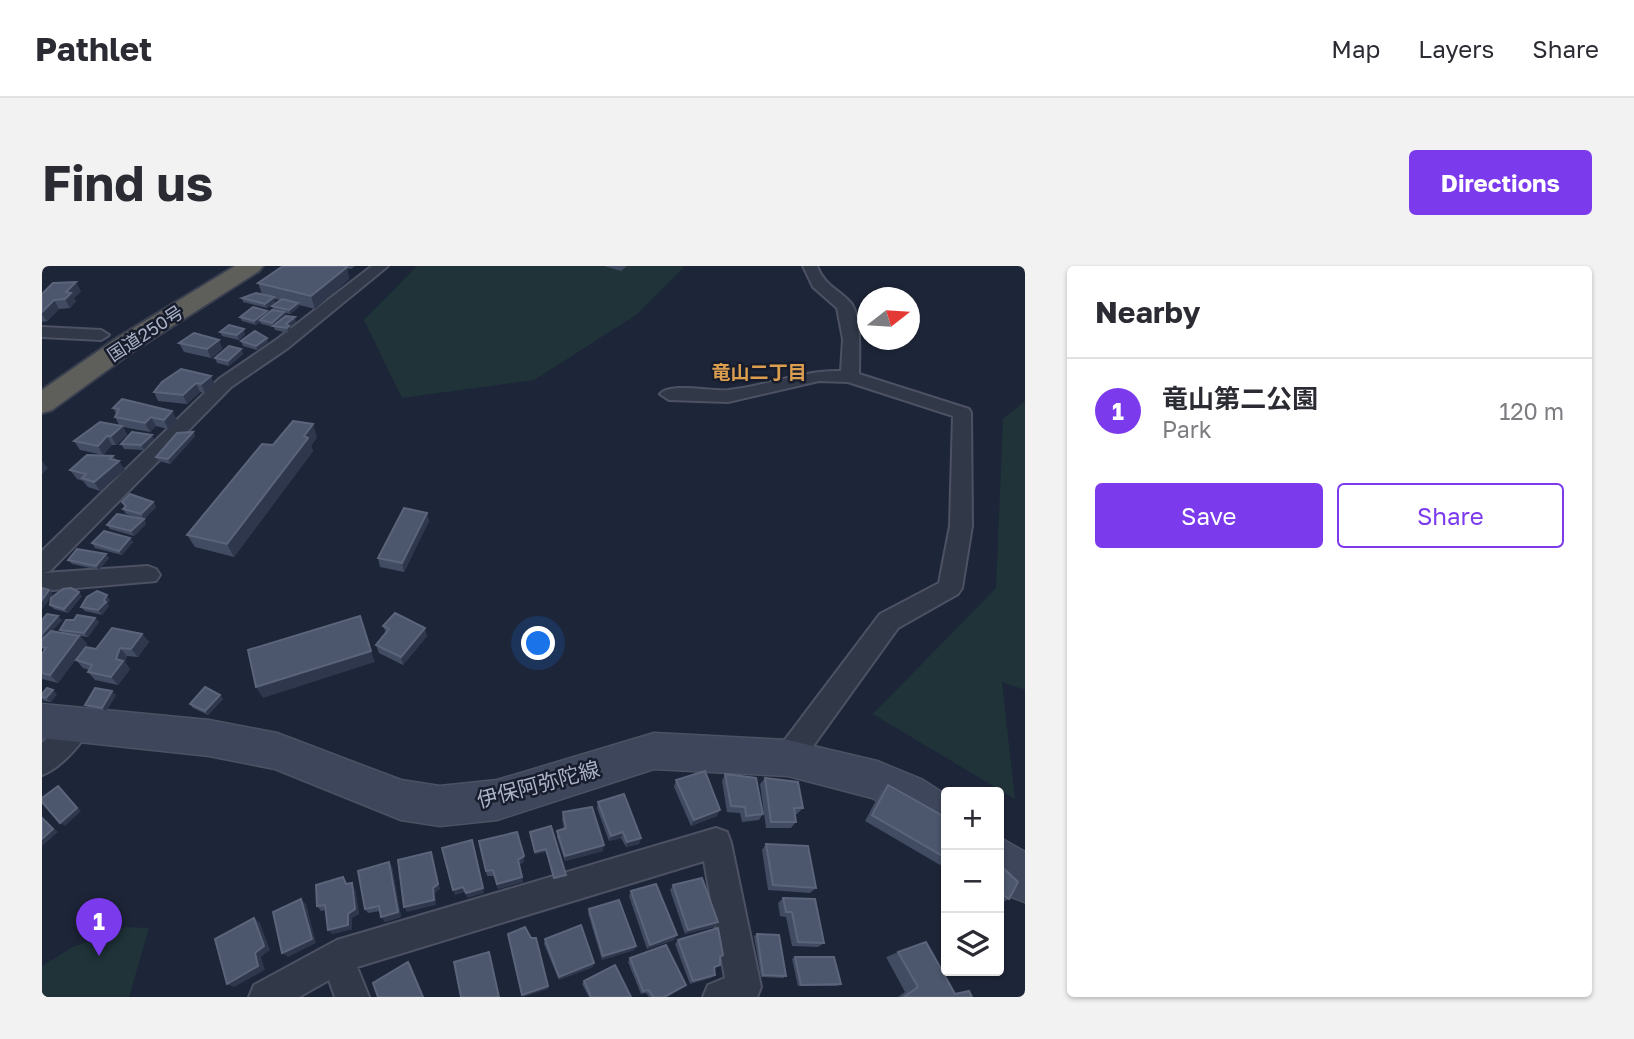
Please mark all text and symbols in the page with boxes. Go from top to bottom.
text: Pathlet [35,29,152,68]
text: Map [1331,34,1380,63]
text: Layers [1418,34,1494,63]
text: Share [1532,34,1599,63]
button: Directions [1409,150,1592,215]
text: Find us [42,153,213,212]
north arrow [857,287,920,350]
text: Nearby [1095,294,1200,330]
street label: 国道250号 [103,300,187,366]
district label: 竜山二丁目 [711,360,807,383]
text: 竜山第二公園 [1162,383,1318,414]
text: 1 [1112,397,1124,425]
text: 120 m [1499,397,1564,425]
text: Park [1162,415,1212,443]
button: Save [1095,483,1323,548]
button: Share [1337,483,1564,548]
your location [521,626,555,660]
street label: 伊保阿弥陀線 [474,755,602,813]
map controls [941,787,1004,976]
button: + [941,787,1004,850]
button: − [941,850,1004,913]
pin: 1 [76,898,122,956]
button: layers [941,913,1004,976]

